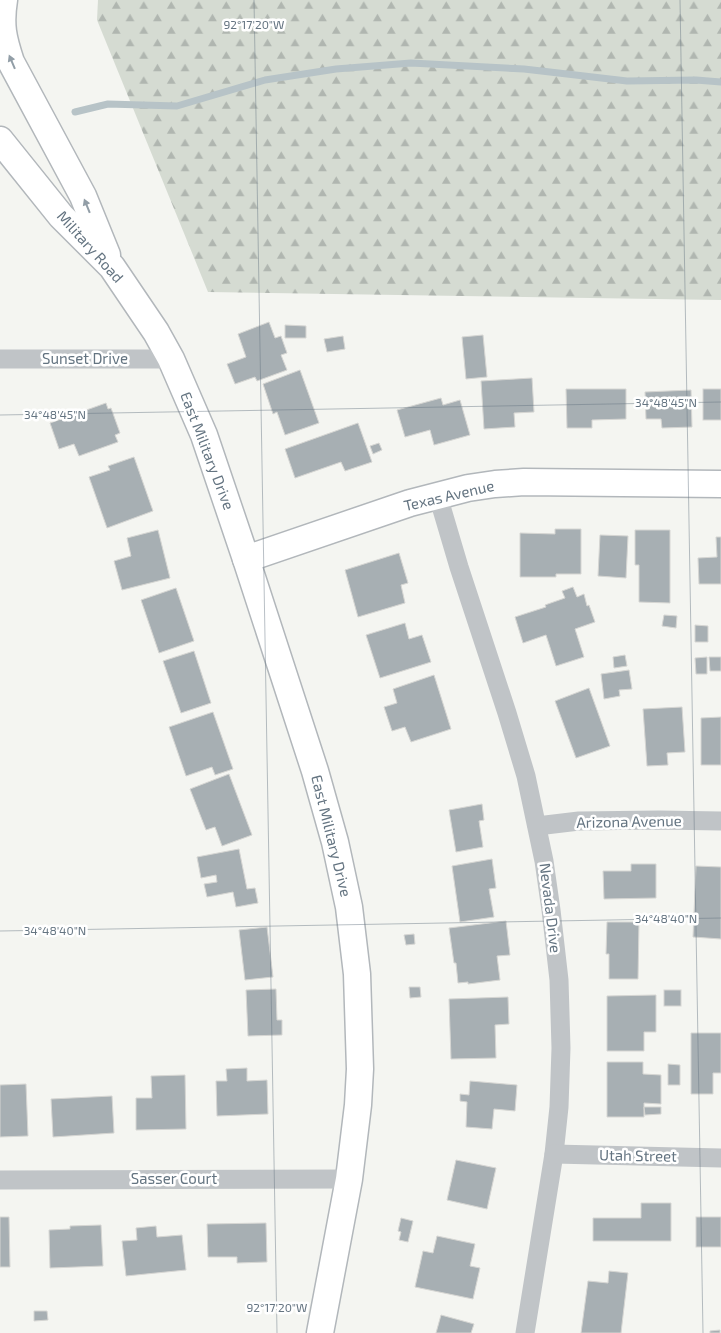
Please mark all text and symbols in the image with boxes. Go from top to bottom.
text: 92°17'20"W [224,17,285,31]
one-way arrow [7,55,15,69]
one-way arrow [83,198,90,213]
street label: Military Road [54,207,128,286]
street label: Sunset Drive [42,349,128,367]
street label: East Military Drive [177,389,239,512]
text: 34°48'45"N [635,395,697,409]
text: 34°48'45"N [24,407,86,421]
street label: Texas Avenue [402,476,496,514]
street label: East Military Drive [308,773,356,899]
street label: Arizona Avenue [576,811,682,831]
street label: Nevada Drive [537,862,565,954]
text: 34°48'40"N [635,911,697,925]
text: 34°48'40"N [24,923,86,937]
street label: Utah Street [599,1145,677,1165]
street label: Sasser Court [131,1169,217,1187]
text: 92°17'20"W [247,1300,308,1314]

